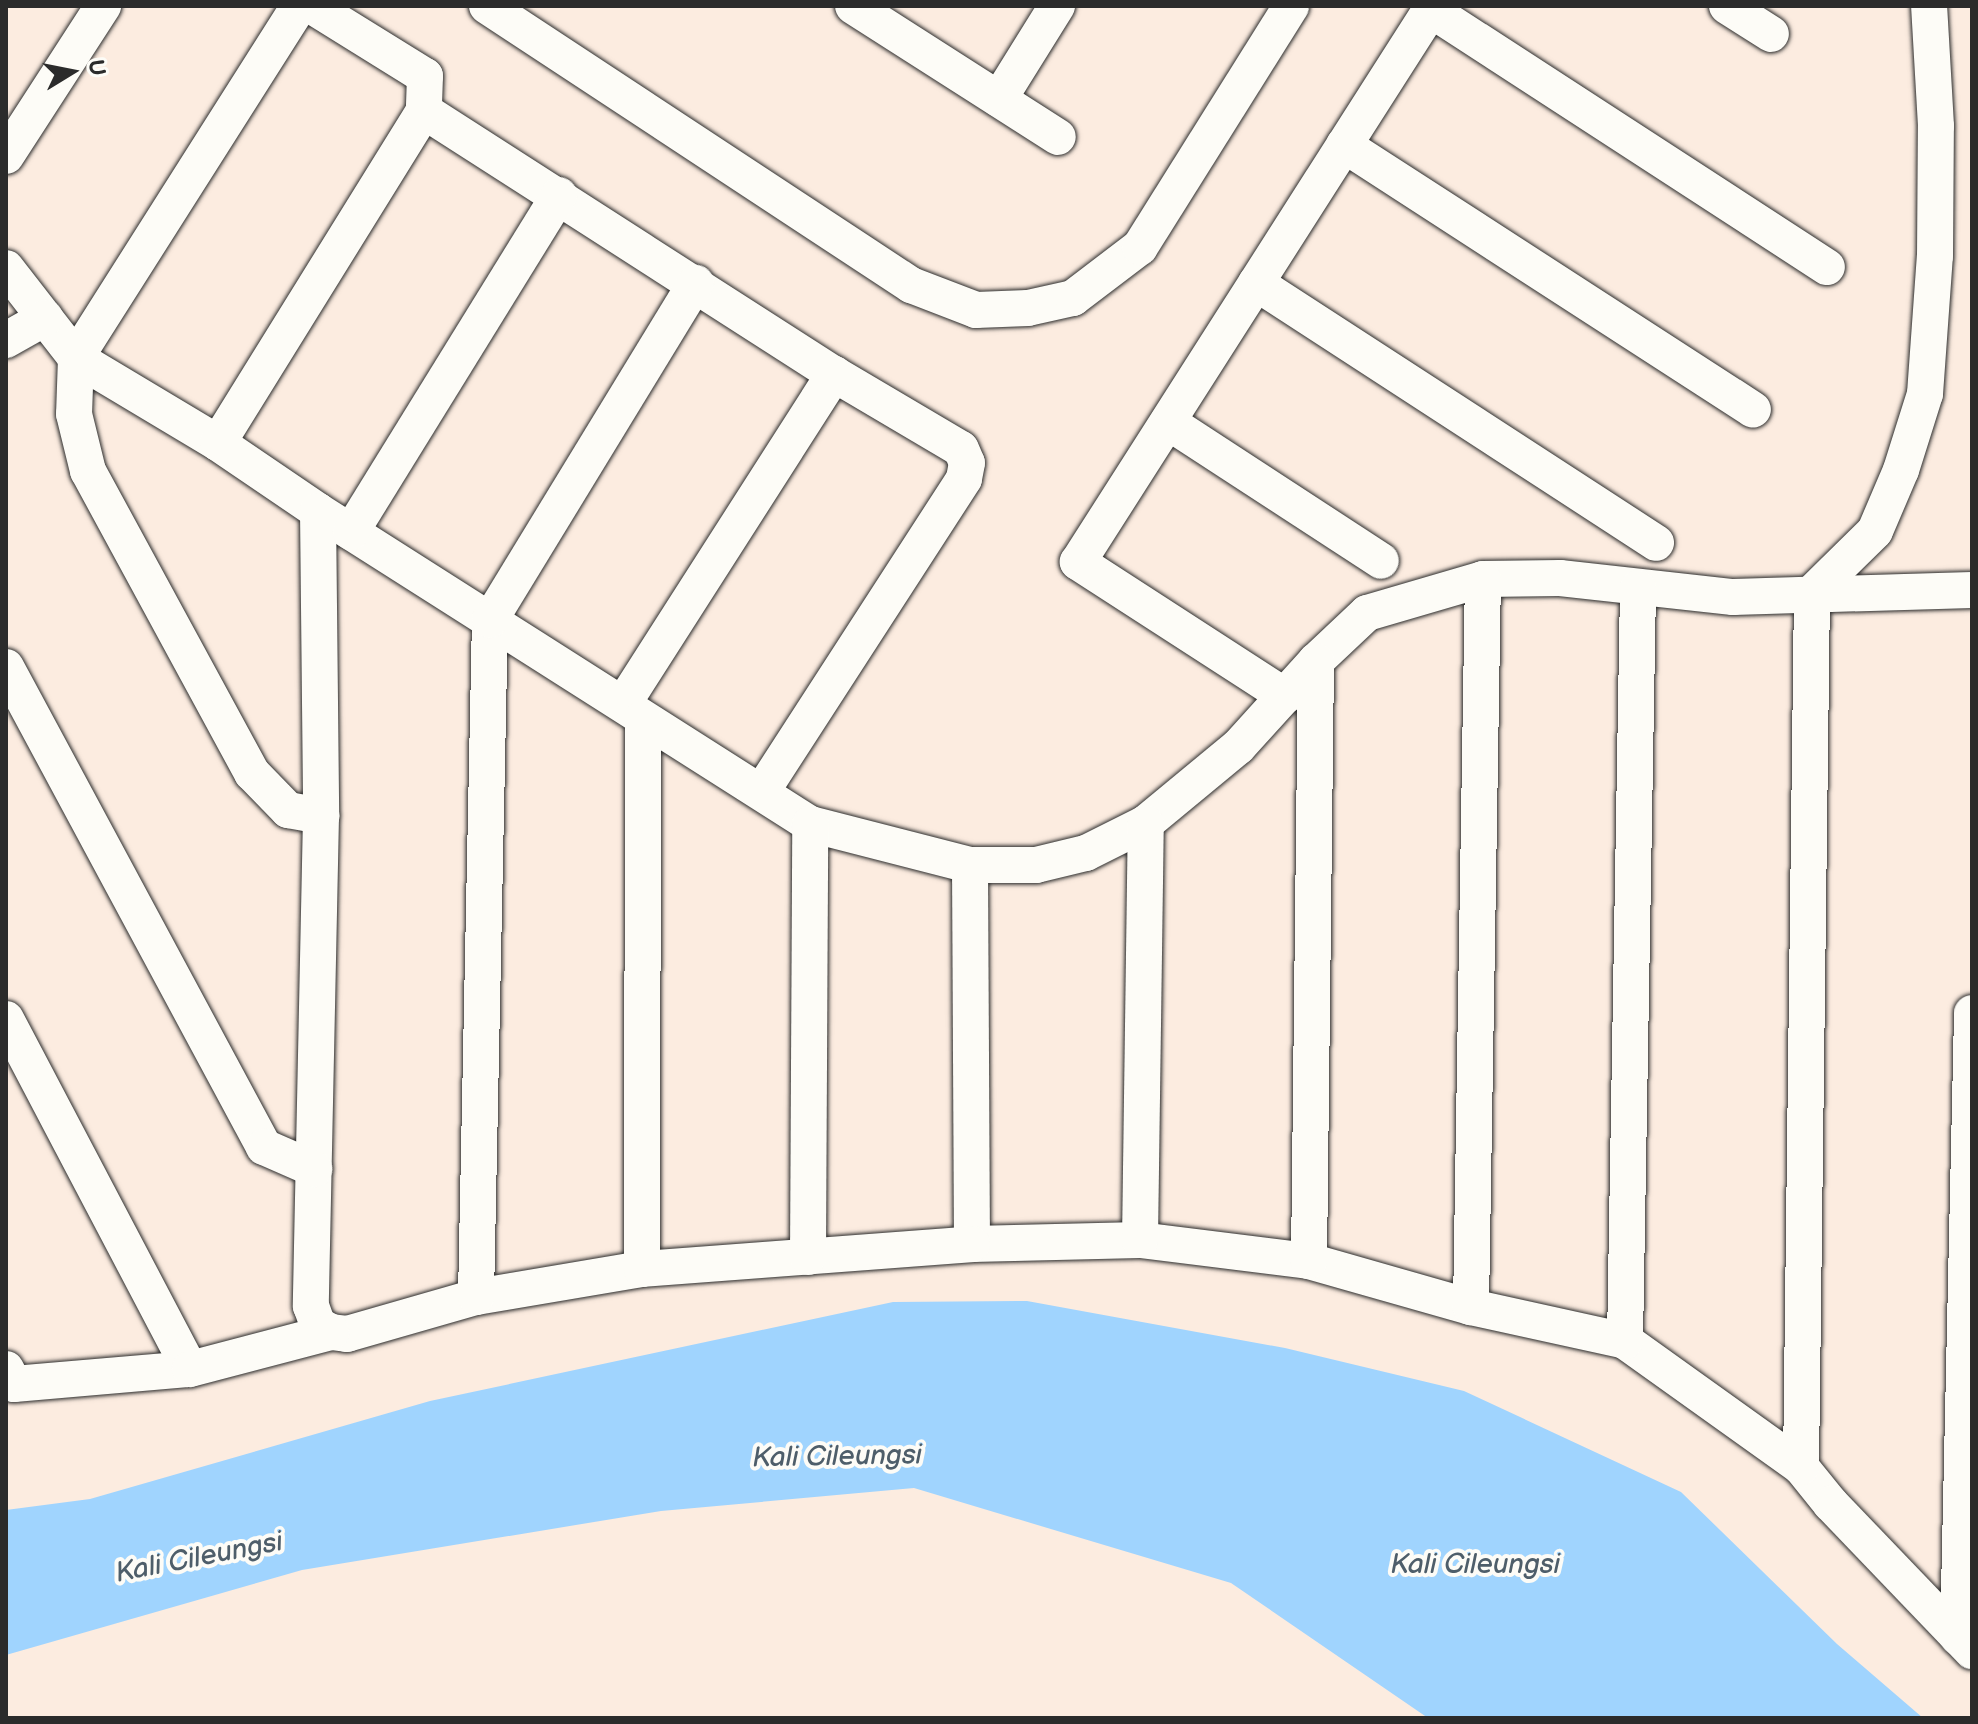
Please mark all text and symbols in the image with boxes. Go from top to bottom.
north arrow [32,32,112,112]
text: U [81,58,111,78]
water label: Kali Cileungsi [752,1439,922,1475]
water label: Kali Cileungsi [113,1525,285,1591]
water label: Kali Cileungsi [1390,1548,1560,1582]

